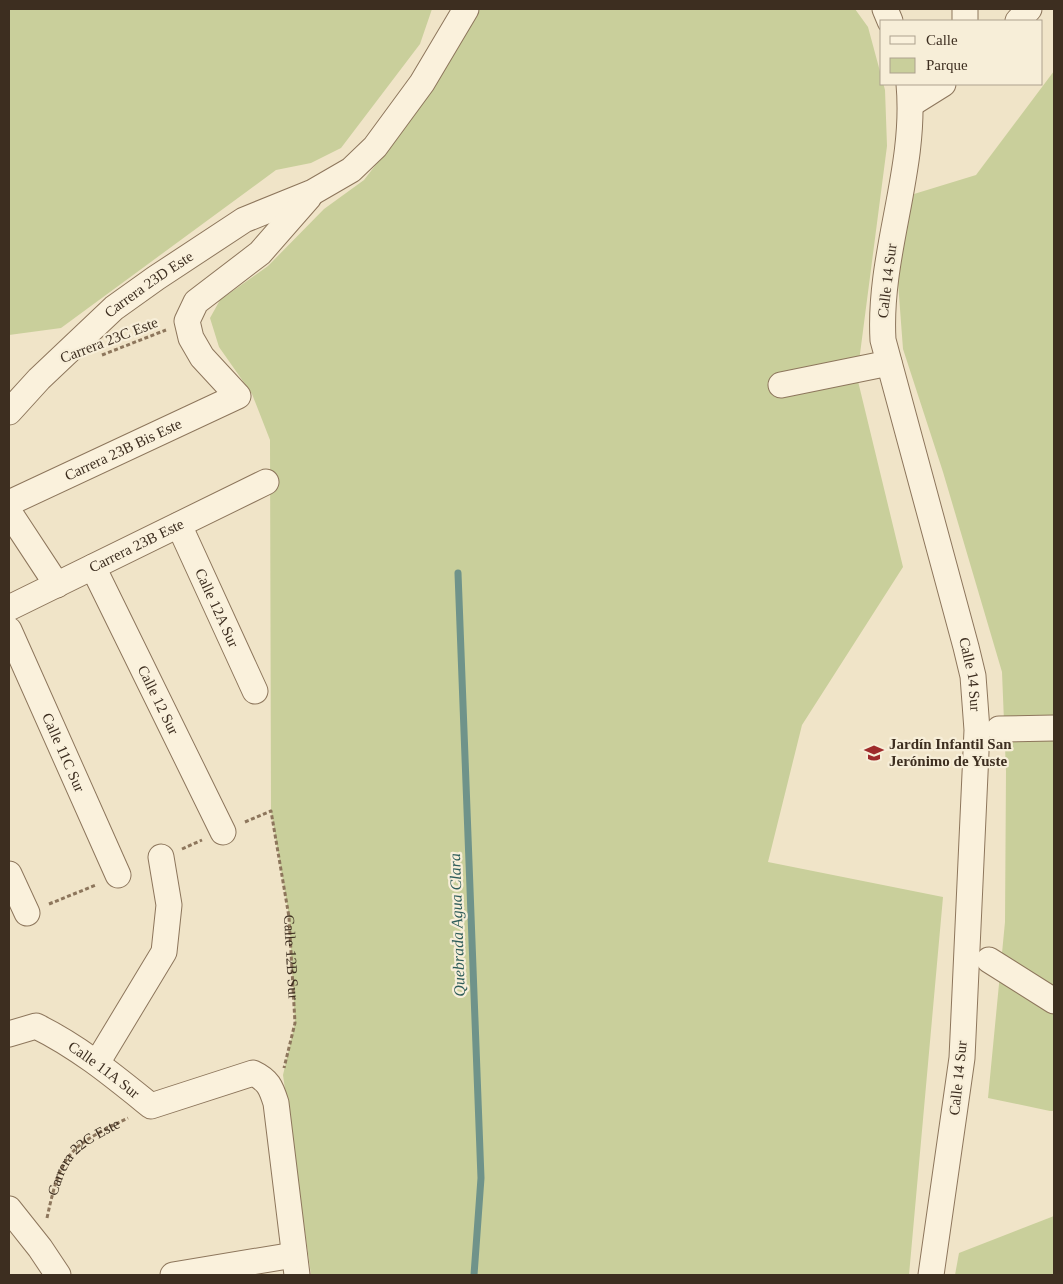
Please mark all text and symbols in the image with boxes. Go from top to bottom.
legend [880,20,1043,85]
text: Calle [926,32,958,48]
text: Parque [926,57,968,73]
street label: Calle 14 Sur [874,243,900,319]
street label: Carrera 23D Este [101,248,196,321]
street label: Carrera 23C Este [58,314,160,366]
street label: Carrera 23B Bis Este [62,415,184,484]
street label: Carrera 23B Este [87,515,187,575]
street label: Calle 12A Sur [192,566,242,650]
street label: Calle 14 Sur [956,636,984,712]
street label: Calle 12 Sur [134,663,182,737]
street label: Calle 11C Sur [39,711,88,794]
place label: Jardín Infantil San Jerónimo de Yuste [889,736,1012,769]
school or university icon: Jardín Infantil San Jerónimo de Yuste [863,742,885,764]
water label: Quebrada Agua Clara [446,853,469,997]
street label: Calle 12B Sur [281,914,302,1000]
street label: Calle 11A Sur [65,1038,143,1101]
street label: Calle 14 Sur [946,1040,970,1116]
street label: Carrera 22C Este [45,1115,123,1197]

